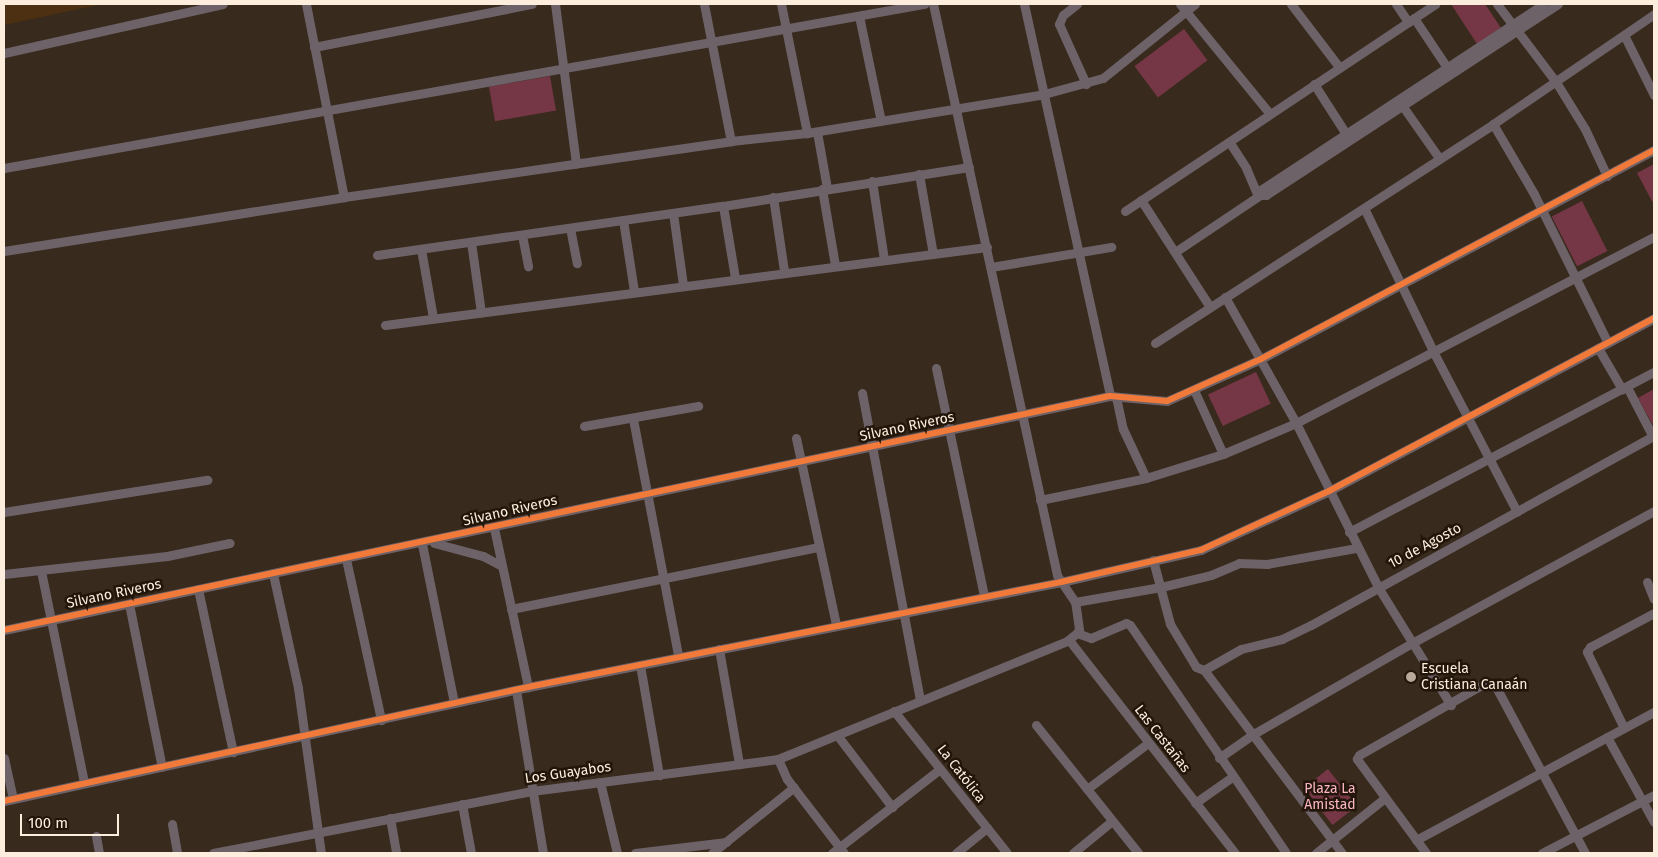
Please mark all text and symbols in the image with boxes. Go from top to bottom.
street label: Silvano Riveros [858,409,956,445]
street label: Silvano Riveros [461,492,559,530]
street label: 10 de Agosto [1386,520,1464,572]
street label: Silvano Riveros [65,576,163,612]
place label: Escuela Cristiana Canaán [1421,661,1528,694]
marker: Escuela Cristiana Canaán [1405,671,1417,683]
street label: Las Castañas [1130,702,1194,776]
street label: La Católica [933,742,989,806]
street label: Los Guayabos [524,759,612,787]
park label: Plaza La Amistad [1304,781,1356,814]
scale bar [22,804,121,836]
text: 100 m [28,814,68,832]

